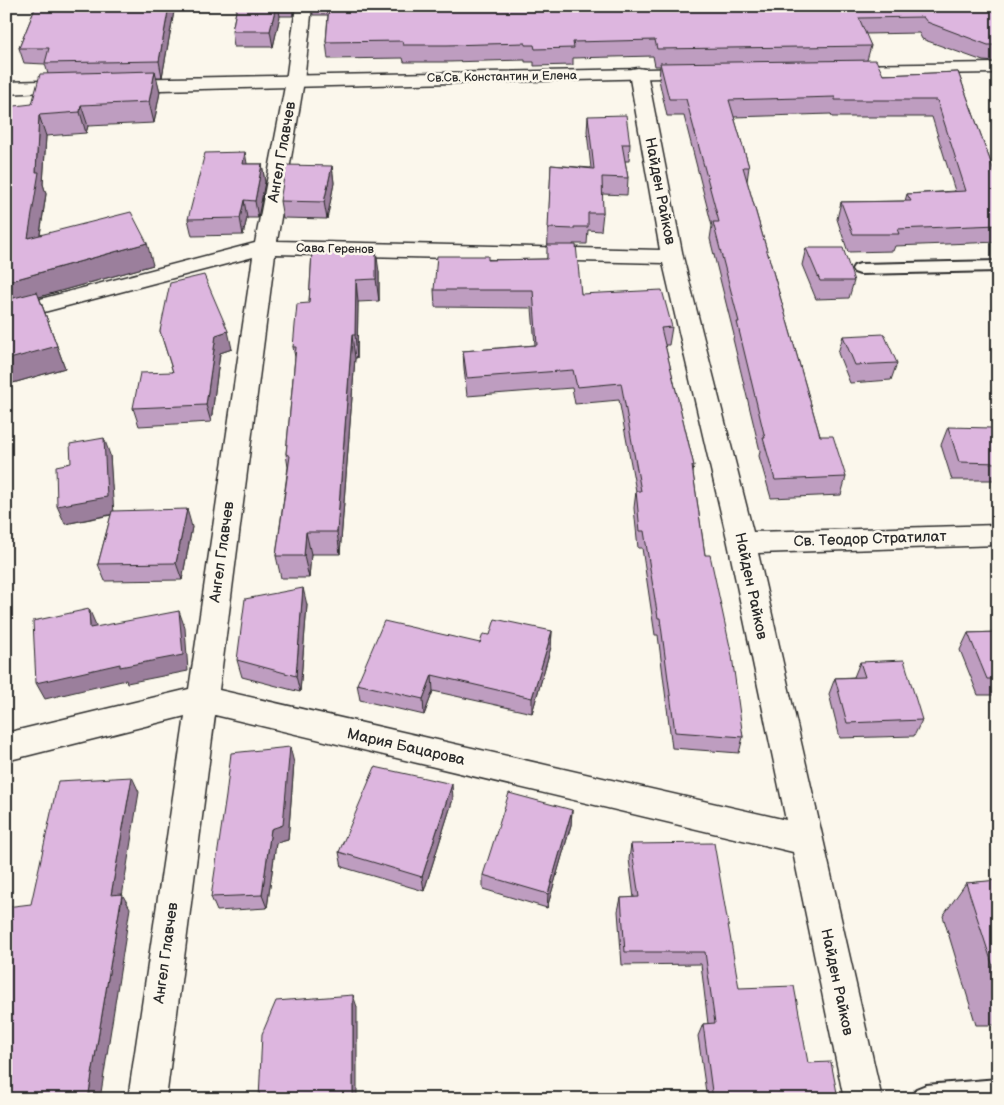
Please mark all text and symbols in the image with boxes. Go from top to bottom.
street label: Св.Св. Константин и Елена [427,68,577,86]
street label: Ангел Главчев [264,100,300,205]
street label: Найден Райков [640,136,680,246]
street label: Сава Геренов [296,241,375,257]
street label: Ангел Главчев [205,500,239,605]
street label: Св. Теодор Стратилат [793,527,947,551]
street label: Найден Райков [730,531,772,641]
street label: Мария Бацарова [345,724,467,770]
street label: Ангел Главчев [149,901,183,1006]
street label: Найден Райков [816,927,858,1037]

